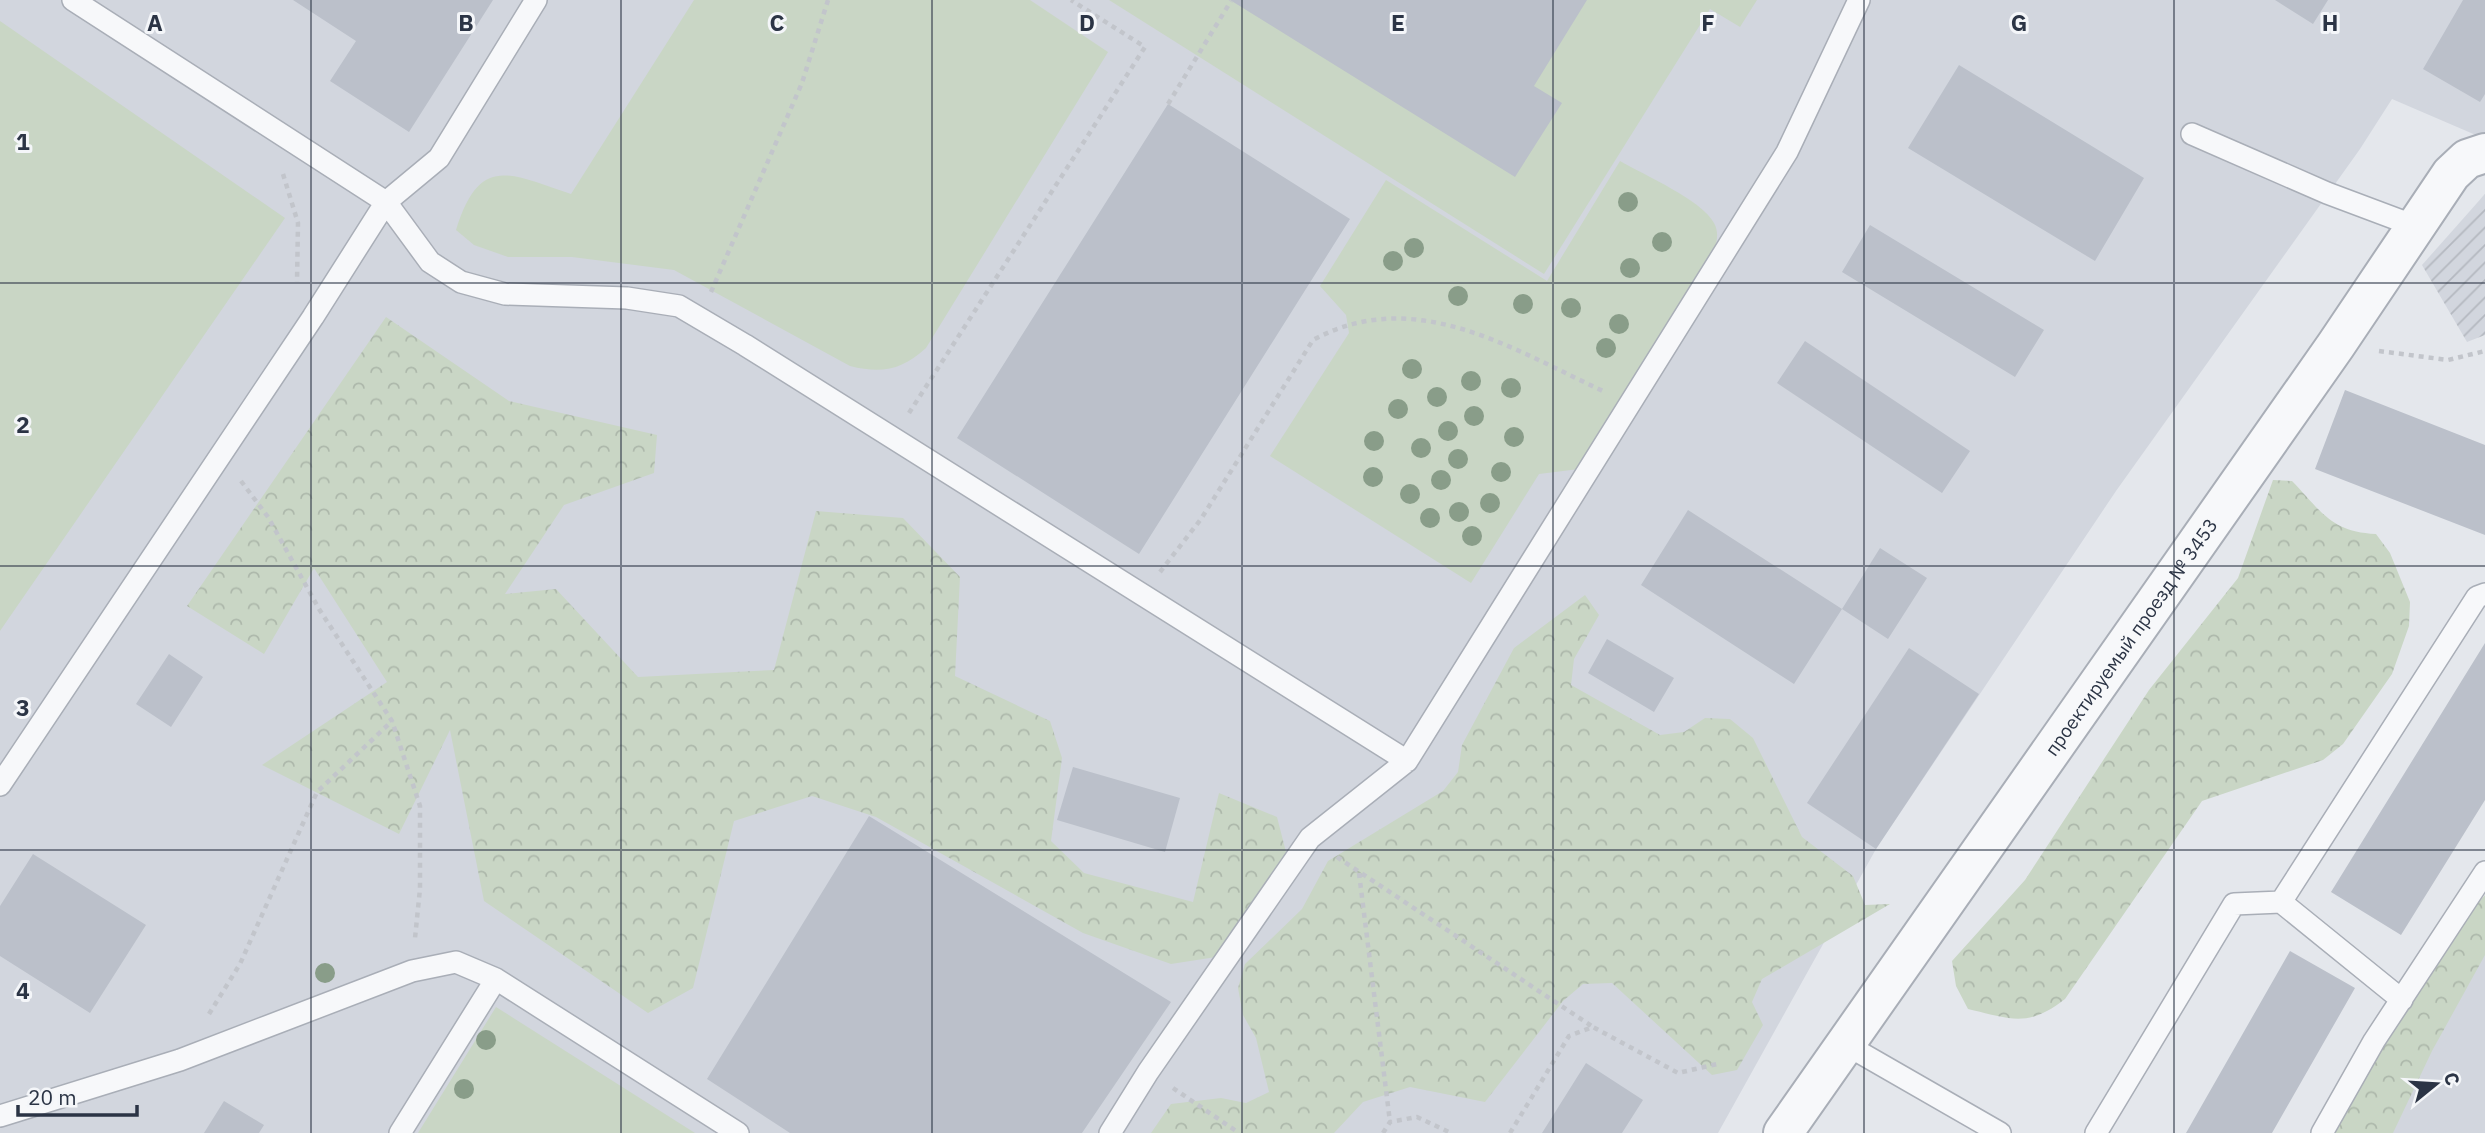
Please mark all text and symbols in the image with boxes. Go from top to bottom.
text: A [147,7,163,37]
text: B [458,7,474,37]
text: C [770,7,785,37]
text: D [1079,7,1095,37]
text: E [1391,7,1405,37]
text: F [1701,7,1715,37]
text: G [2011,7,2027,37]
text: H [2322,7,2338,37]
text: 1 [16,126,30,156]
text: 2 [16,409,30,439]
street label: проектируемый проезд № 3453 [2039,513,2223,760]
text: 3 [16,692,30,722]
text: 4 [16,975,30,1005]
north arrow [2401,1049,2471,1119]
text: С [2439,1069,2465,1088]
scale bar [18,1074,136,1118]
text: 20 m [28,1083,77,1111]

